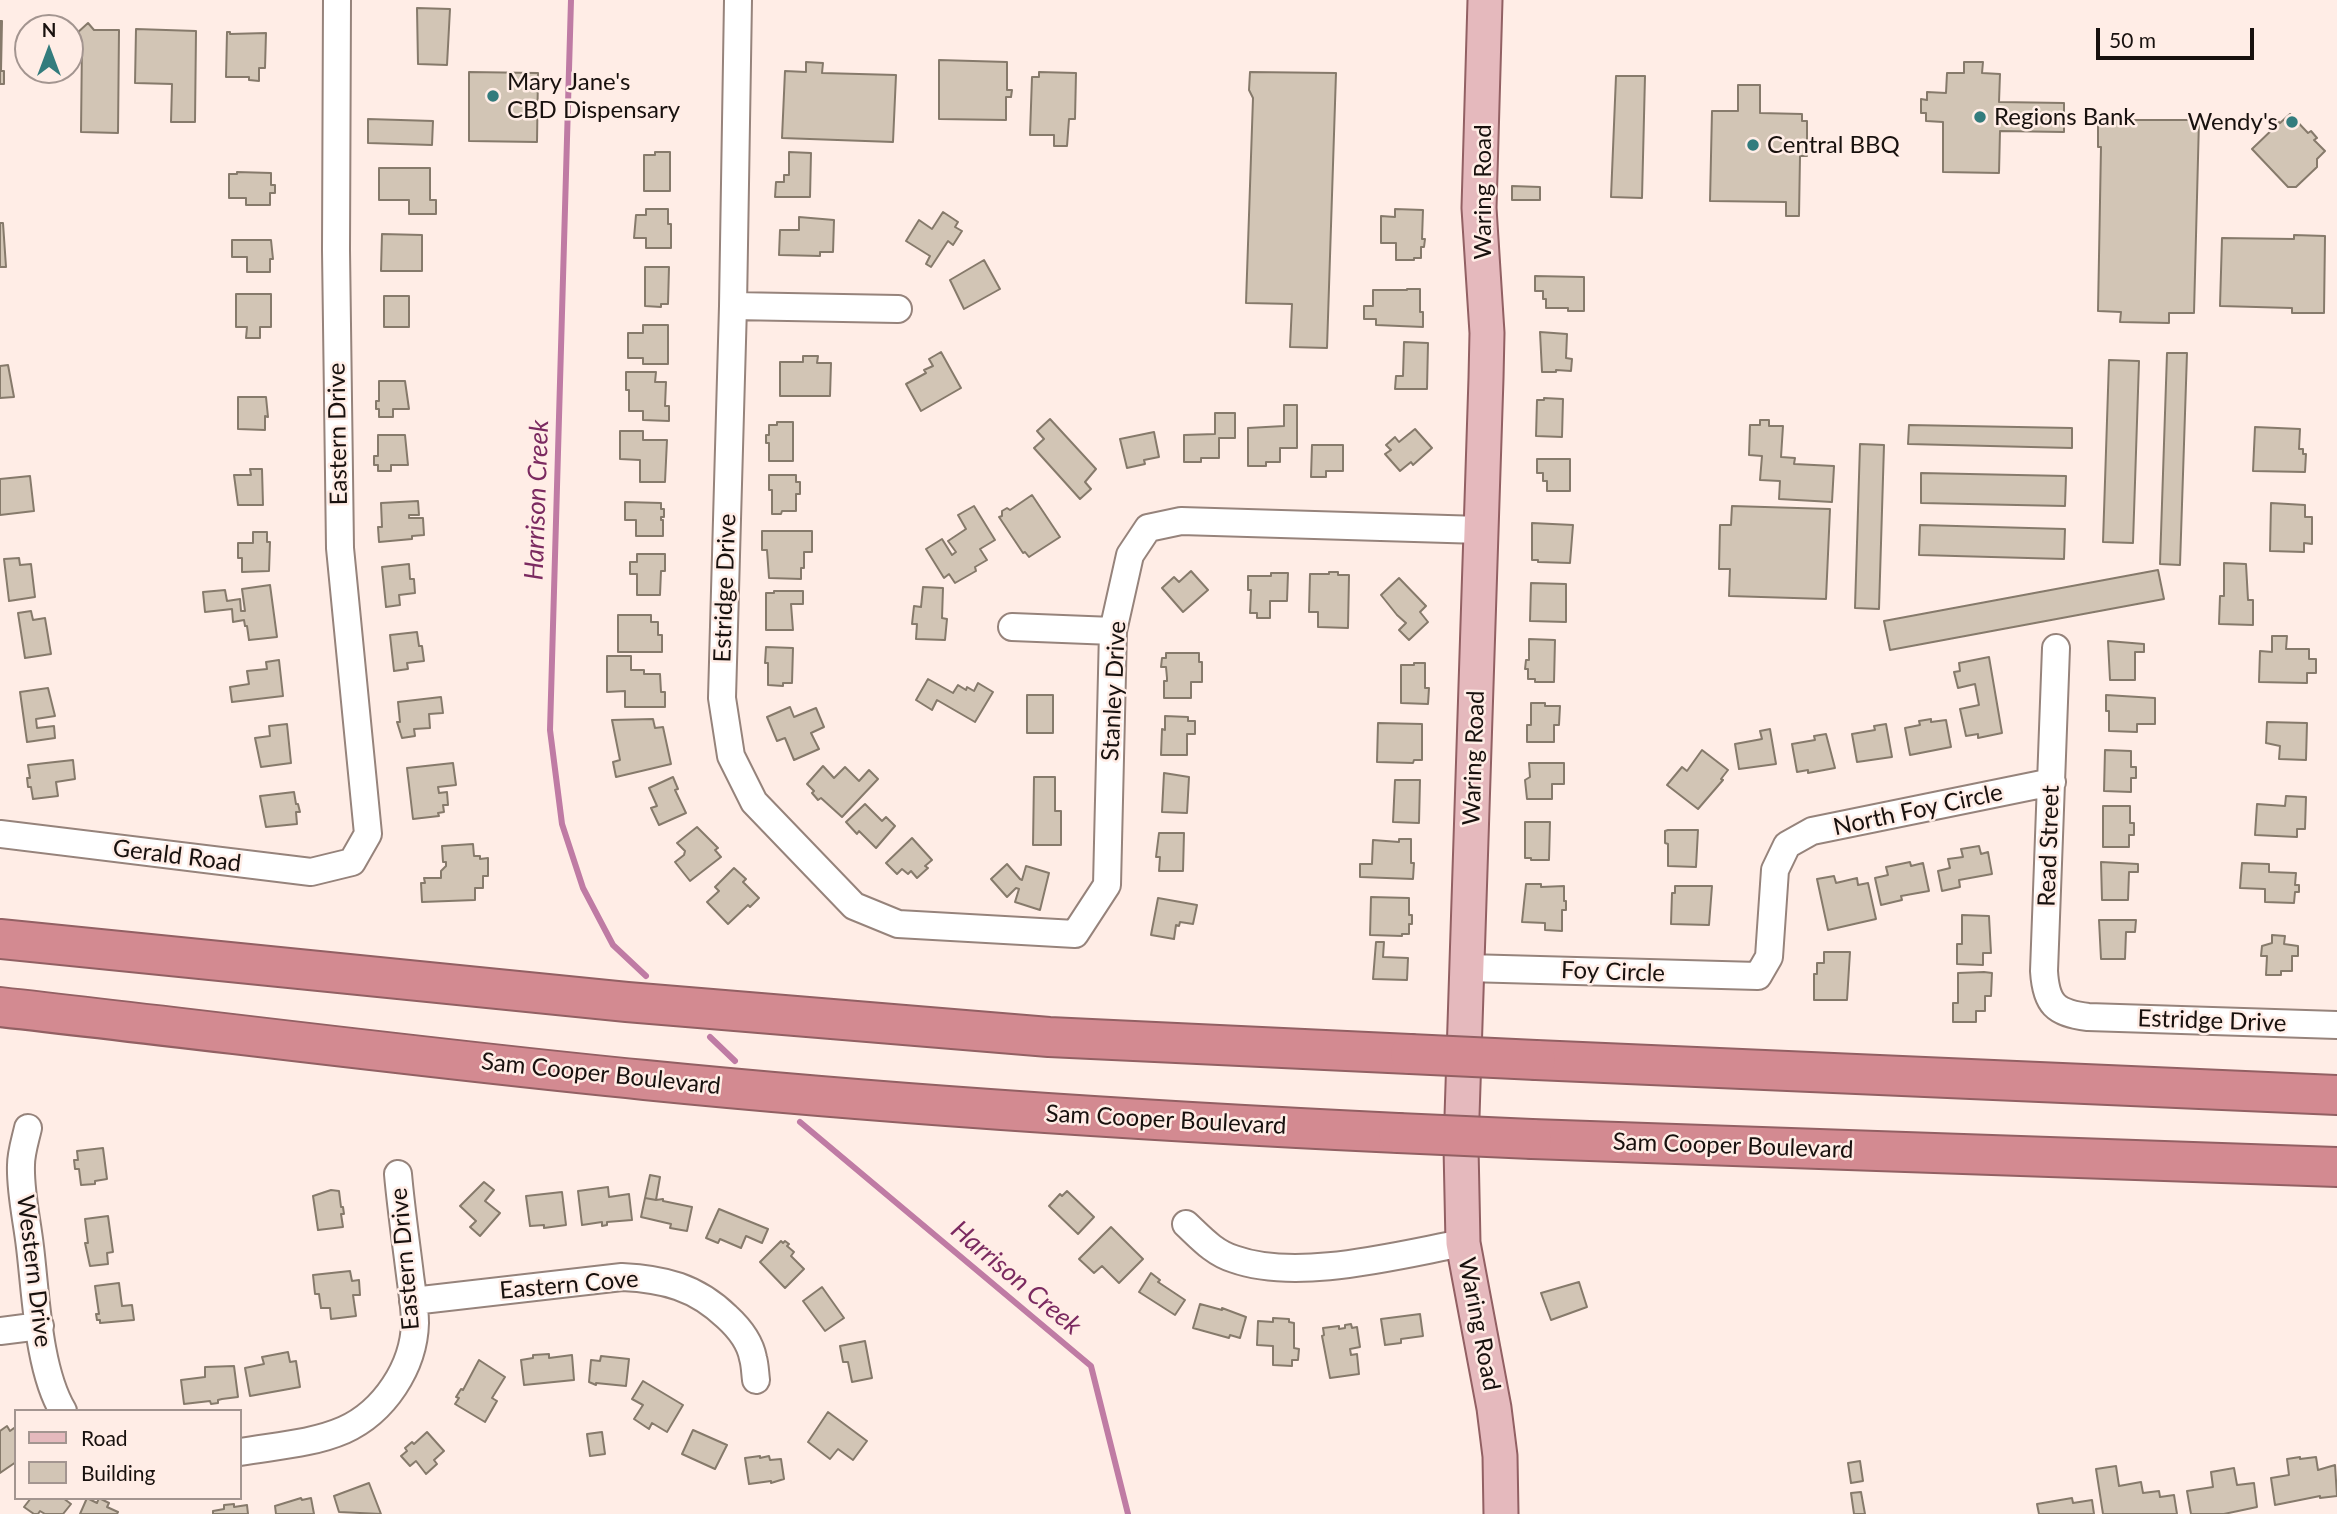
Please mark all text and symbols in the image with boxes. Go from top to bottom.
north arrow [14,14,84,84]
scale bar [2099,14,2256,58]
text: N [42,18,56,41]
text: 50 m [2109,27,2156,52]
place label: Mary Jane's CBD Dispensary [507,68,680,124]
marker: Mary Jane's CBD Dispensary [485,88,501,104]
place label: Regions Bank [1994,103,2136,131]
place label: Wendy's [2188,108,2278,136]
marker: Regions Bank [1972,109,1988,125]
marker: Wendy's [2284,114,2300,130]
street label: Waring Road [1469,124,1497,260]
place label: Central BBQ [1767,131,1900,159]
marker: Central BBQ [1745,137,1761,153]
street label: Eastern Drive [322,362,354,506]
water label: Harrison Creek [519,419,555,581]
street label: Estridge Drive [708,513,742,663]
street label: Stanley Drive [1096,620,1132,762]
street label: Waring Road [1457,690,1491,826]
street label: North Foy Circle [1831,778,2005,842]
street label: Read Street [2032,785,2066,907]
street label: Gerald Road [111,834,243,878]
street label: Foy Circle [1560,956,1666,988]
street label: Estridge Drive [2137,1004,2287,1038]
street label: Sam Cooper Boulevard [480,1047,722,1101]
street label: Sam Cooper Boulevard [1045,1099,1287,1141]
street label: Sam Cooper Boulevard [1612,1127,1854,1165]
street label: Eastern Drive [384,1187,426,1331]
street label: Western Drive [10,1193,58,1349]
water label: Harrison Creek [944,1214,1088,1342]
street label: Waring Road [1452,1255,1506,1393]
street label: Eastern Cove [498,1265,640,1305]
legend [14,1409,242,1500]
text: Road [81,1425,128,1450]
text: Building [81,1460,156,1485]

